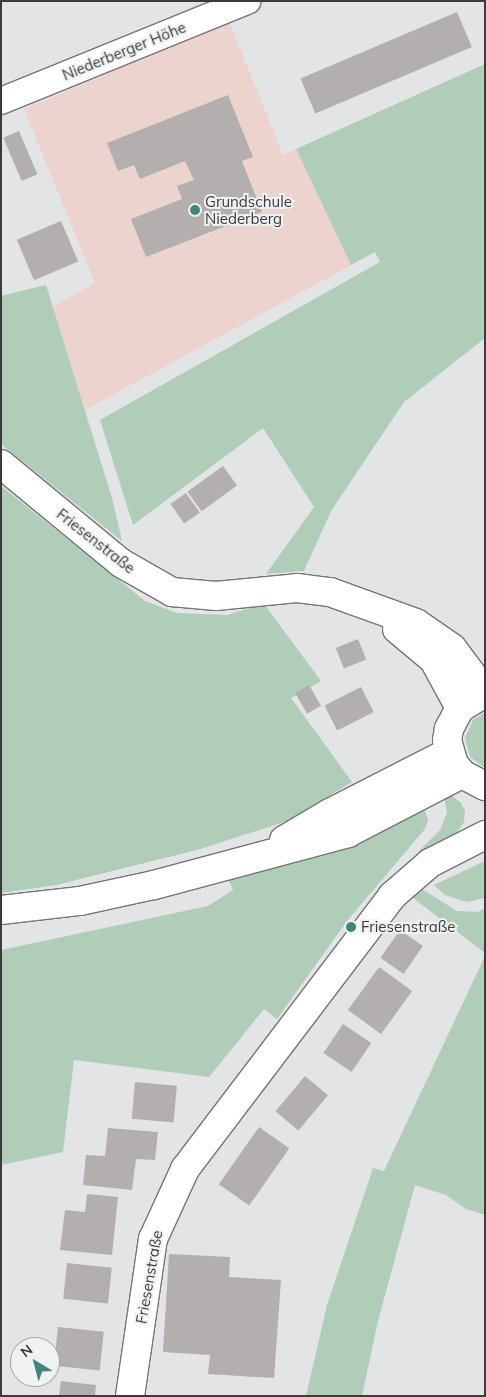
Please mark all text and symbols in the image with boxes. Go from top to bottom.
street label: Niederberger Höhe [60,18,188,84]
place label: Grundschule Niederberg [205,192,292,227]
marker: Grundschule Niederberg [189,204,201,216]
street label: Friesenstraße [53,505,139,577]
place label: Friesenstraße [361,918,455,936]
marker: Friesenstraße [345,921,357,933]
street label: Friesenstraße [132,1229,166,1325]
north arrow [10,1337,60,1387]
text: N [17,1340,36,1361]

